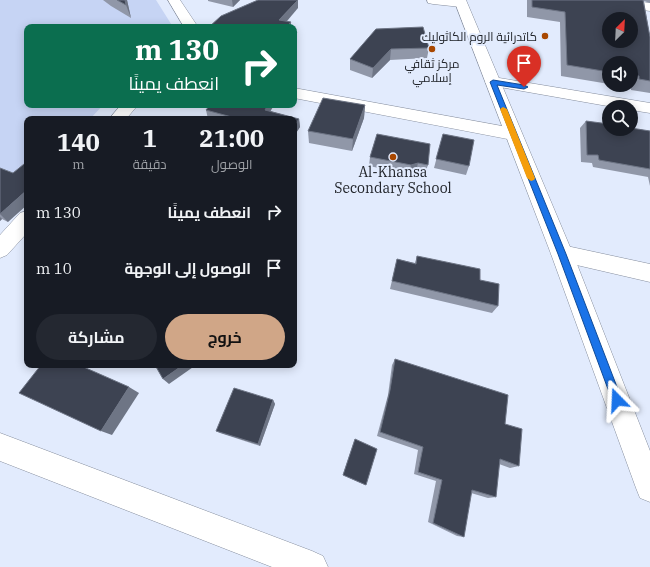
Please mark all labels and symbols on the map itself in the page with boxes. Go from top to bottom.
north arrow [602,12,638,48]
place label: كاتدرائية الروم الكاثوليك [422,29,537,45]
marker: كاتدرائية الروم الكاثوليك [540,31,550,41]
marker: مركز ثقافي إسلامي [427,44,437,54]
pin [507,46,541,87]
place label: مركز ثقافي إسلامي [404,56,460,88]
marker: Al-Khansa Secondary School [388,152,398,162]
place label: Al-Khansa Secondary School [334,163,452,197]
position arrow [596,379,638,421]

